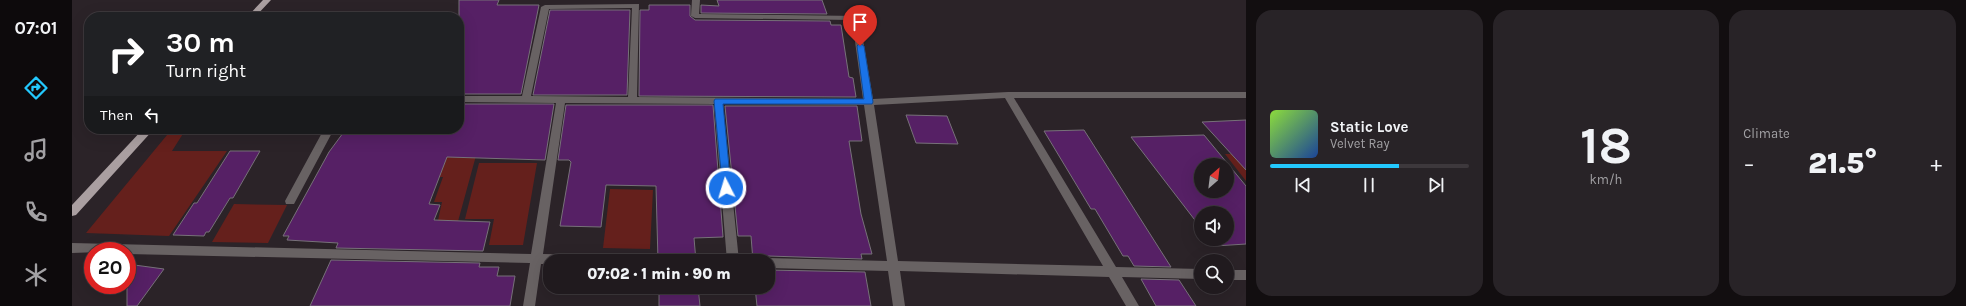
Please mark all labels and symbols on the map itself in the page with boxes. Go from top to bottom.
pin [843,5,877,46]
north arrow [1194,158,1234,198]
position arrow [705,167,747,209]
speed limit sign: 20 [84,242,136,294]

